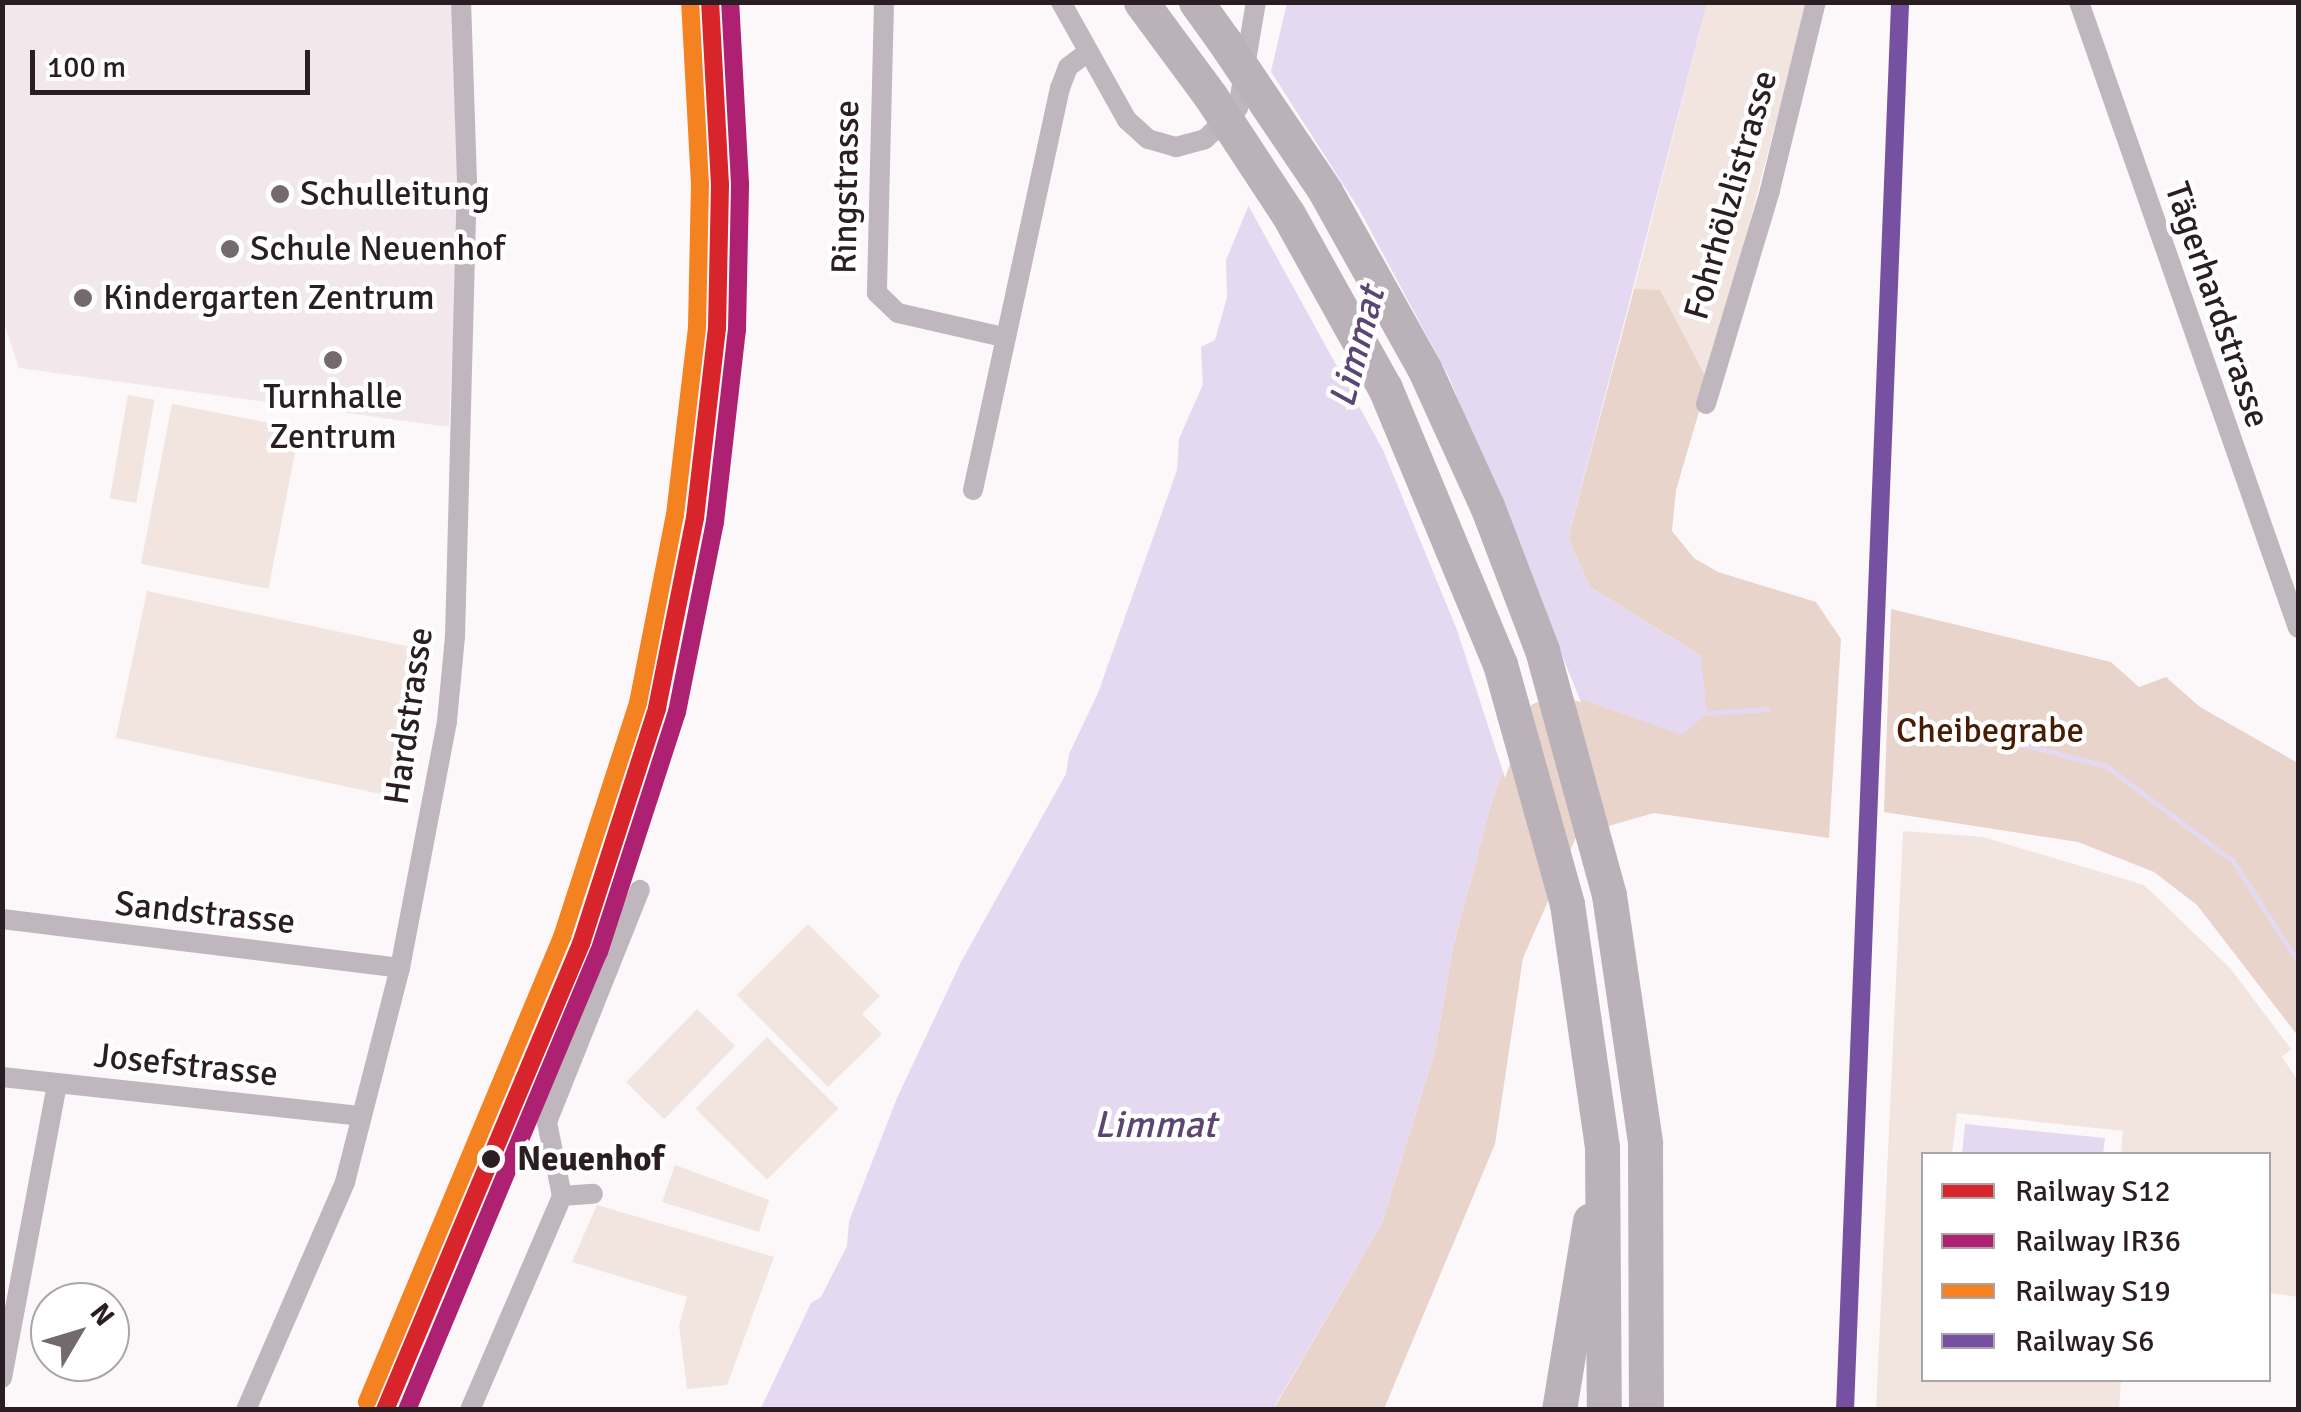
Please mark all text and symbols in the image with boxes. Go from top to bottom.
scale bar [35,30,315,92]
text: 100 m [47,49,126,86]
street label: Fohrhölzlistrasse [1675,66,1787,324]
street label: Ringstrasse [823,100,869,274]
place label: Schulleitung [300,173,490,215]
street label: Tägerhardstrasse [2155,177,2279,433]
marker: Schulleitung [269,183,291,205]
place label: Schule Neuenhof [250,228,505,270]
marker: Schule Neuenhof [219,238,241,260]
place label: Kindergarten Zentrum [103,277,435,319]
water label: Limmat [1319,282,1395,412]
marker: Kindergarten Zentrum [72,287,94,309]
marker: Turnhalle Zentrum [322,349,344,371]
place label: Turnhalle Zentrum [263,376,403,458]
street label: Hardstrasse [376,625,442,807]
park label: Cheibegrabe [1896,710,2084,752]
street label: Sandstrasse [113,883,297,943]
street label: Josefstrasse [92,1034,280,1096]
water label: Limmat [1094,1102,1216,1148]
place label: Neuenhof [517,1138,664,1180]
marker: Neuenhof [474,1142,508,1176]
legend [1921,1152,2271,1382]
text: Railway S12 [2015,1173,2171,1210]
text: Railway IR36 [2015,1223,2181,1260]
text: Railway S19 [2015,1273,2171,1310]
north arrow [30,1282,130,1382]
text: N [83,1297,121,1333]
text: Railway S6 [2015,1323,2154,1360]

